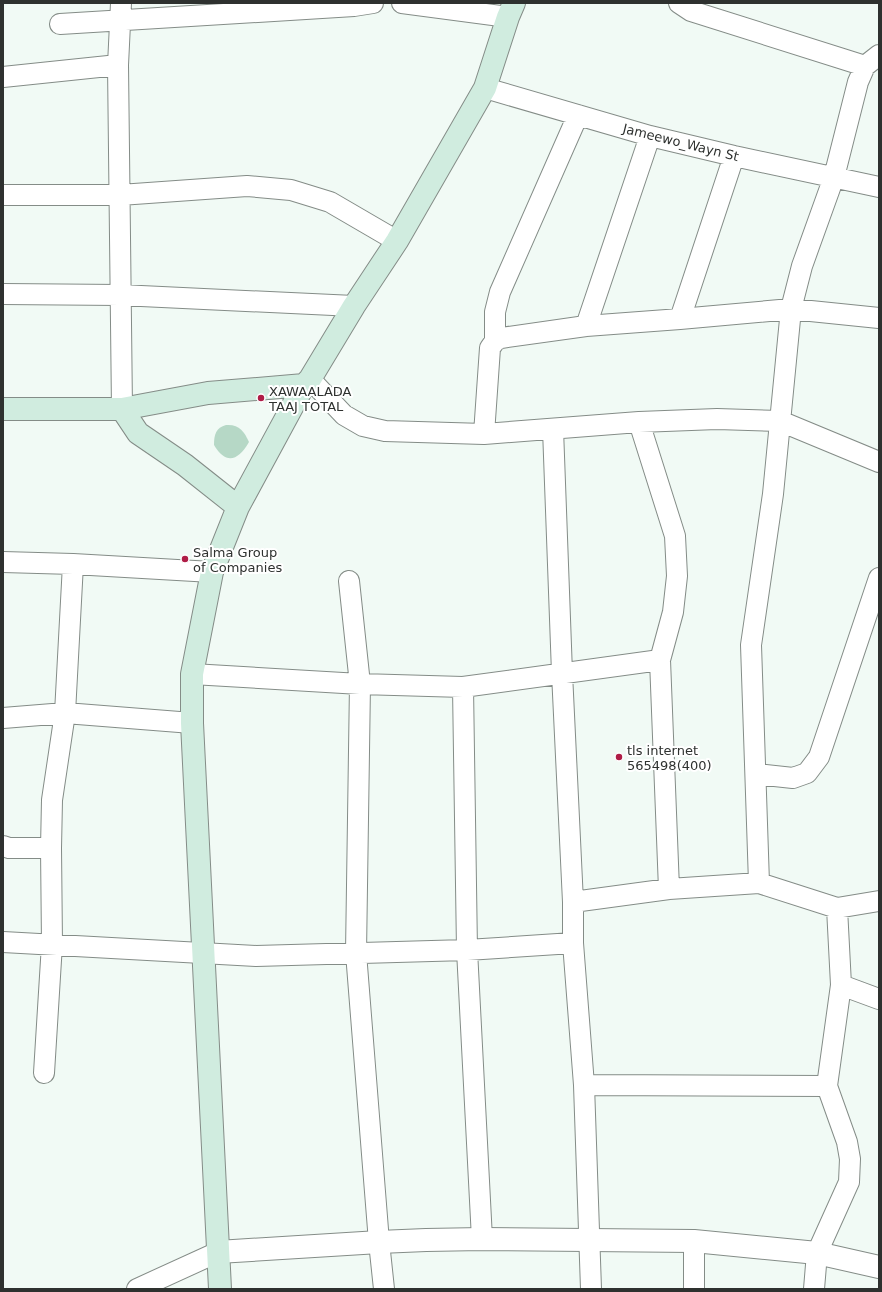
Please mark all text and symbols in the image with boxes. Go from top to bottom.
street label: Jameewo_Wayn St [620,121,740,164]
place label: XAWAALADA TAAJ TOTAL [268,384,352,414]
marker: XAWAALADA TAAJ TOTAL [256,393,266,403]
place label: Salma Group of Companies [193,545,282,575]
marker: Salma Group of Companies [180,554,190,564]
place label: tls internet 565498(400) [627,743,712,773]
marker: tls internet 565498(400) [614,752,624,762]

